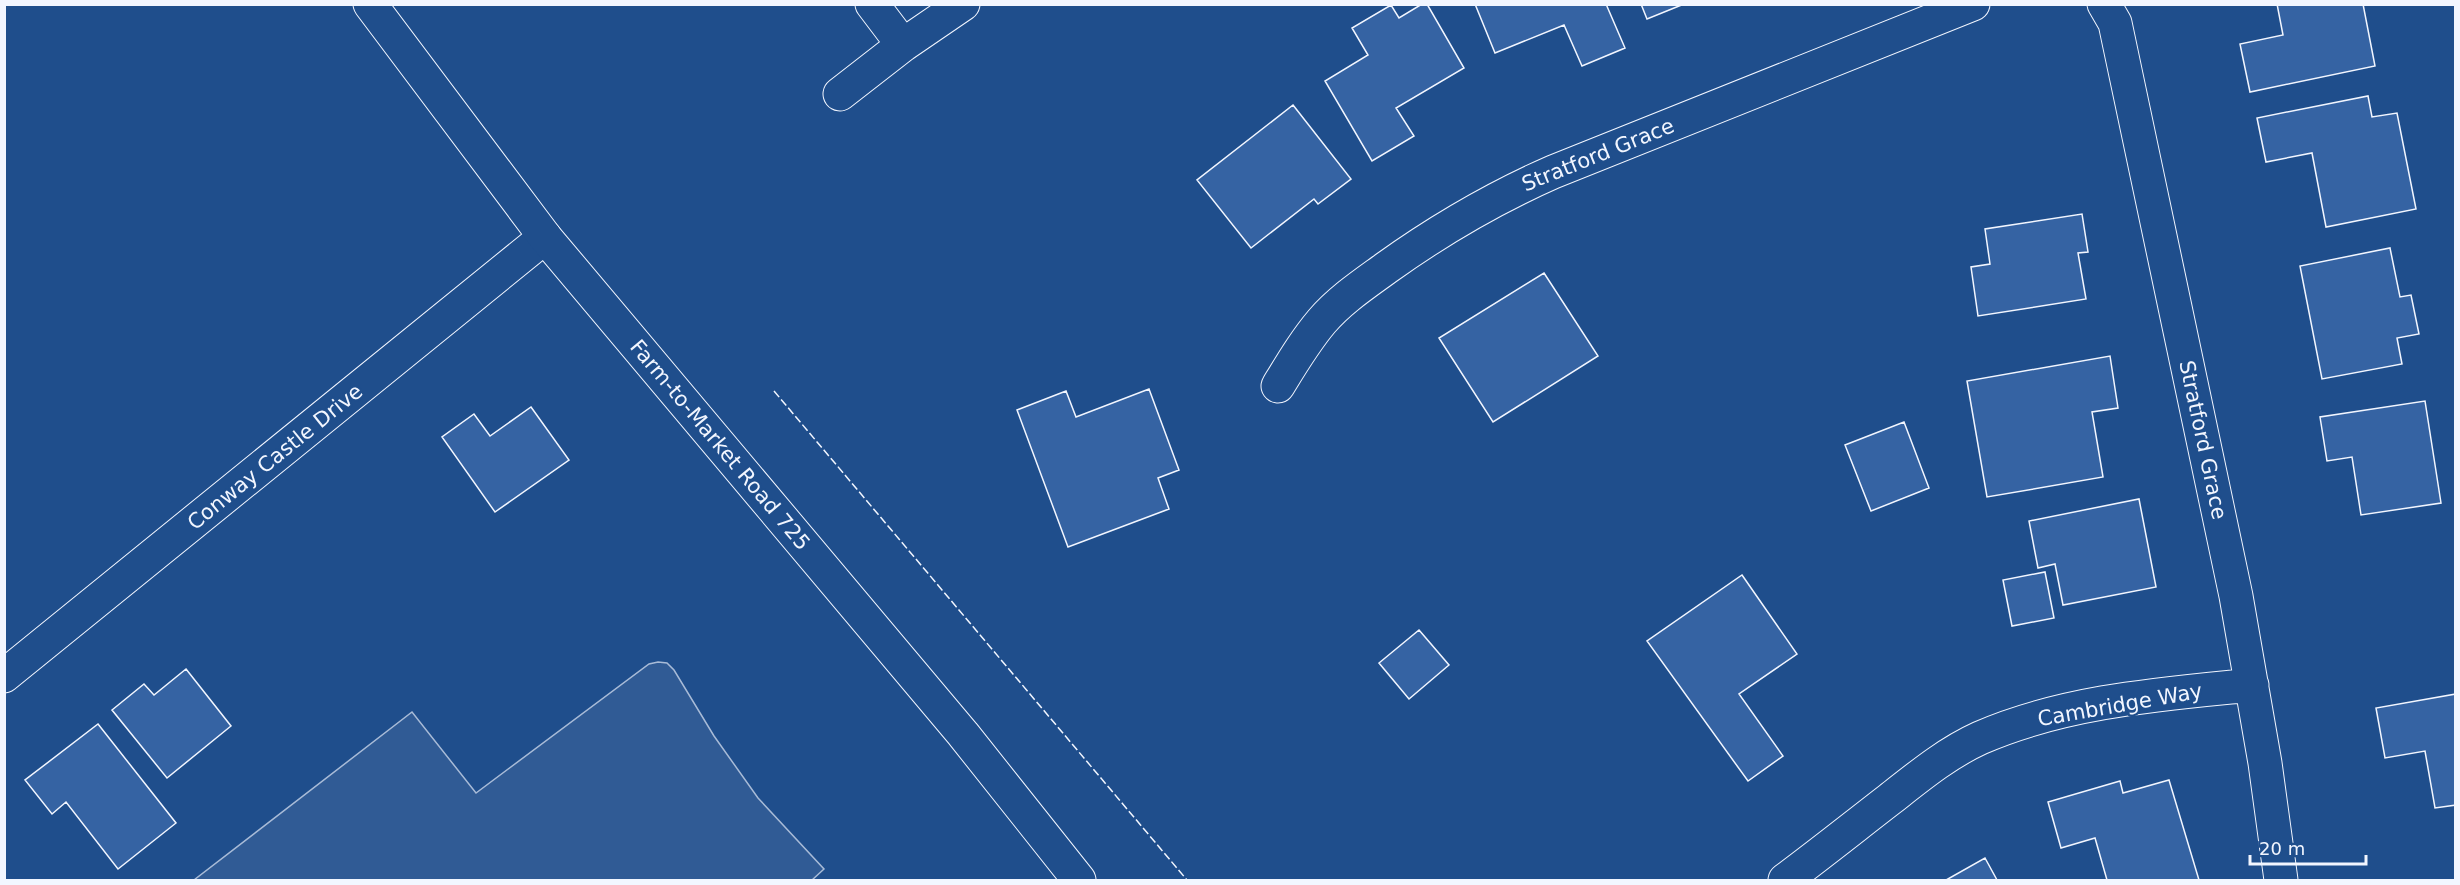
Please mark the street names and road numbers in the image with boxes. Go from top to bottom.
street label: Stratford Grace [1518,114,1678,196]
street label: Farm-to-Market Road 725 [625,335,815,555]
street label: Stratford Grace [2174,358,2232,522]
street label: Conway Castle Drive [183,379,367,535]
street label: Cambridge Way [2036,679,2204,731]

